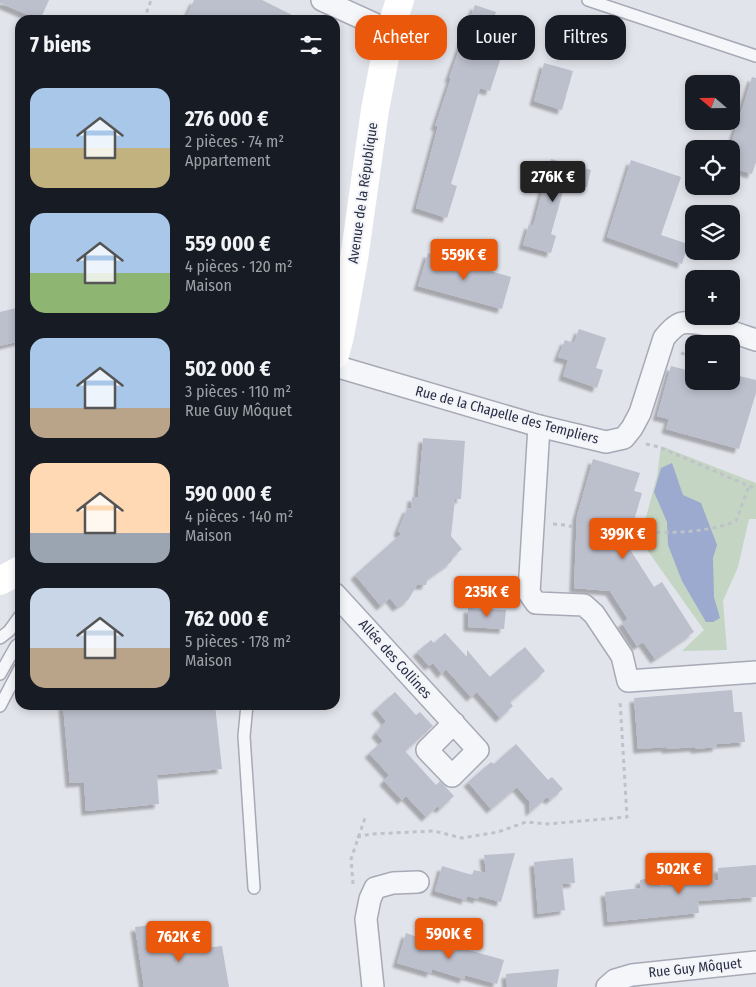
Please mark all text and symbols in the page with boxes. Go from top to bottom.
chip: Acheter [355,15,447,60]
chip: Louer [457,15,535,60]
chip: Filtres [545,15,626,60]
icon: filters [297,31,325,59]
text: 7 biens [30,32,91,58]
north arrow [685,75,740,130]
map controls [685,75,740,390]
text: 276 000 € [185,106,269,132]
icon: home [70,108,130,168]
street label: Avenue de la République [345,121,381,265]
text: 2 pièces · 74 m² [185,132,284,151]
button: locate [685,140,740,195]
text: Appartement [185,151,271,170]
pin: 276K € [512,160,594,203]
text: 276K € [531,167,575,186]
button: layers [685,205,740,260]
text: 559 000 € [185,231,270,257]
icon: home [70,233,130,293]
pin: 559K € [423,238,505,281]
text: 559K € [442,245,486,264]
text: 4 pièces · 120 m² [185,257,293,276]
button: + [685,270,740,325]
text: Maison [185,276,232,295]
button: − [685,335,740,390]
text: 502 000 € [185,356,271,382]
icon: home [70,358,130,418]
text: 3 pièces · 110 m² [185,382,291,401]
street label: Rue de la Chapelle des Templiers [413,382,601,448]
text: Rue Guy Môquet [185,401,292,420]
text: 590 000 € [185,481,272,507]
icon: home [70,483,130,543]
text: 4 pièces · 140 m² [185,507,293,526]
pin: 399K € [582,518,664,560]
text: 399K € [600,524,646,543]
text: Maison [185,526,232,545]
pin: 235K € [446,576,528,618]
text: 235K € [465,582,509,601]
text: 762 000 € [185,606,268,632]
icon: home [70,608,130,668]
street label: Allée des Collines [355,616,435,702]
text: 5 pièces · 178 m² [185,632,291,651]
text: Maison [185,651,232,670]
pin: 502K € [638,852,720,895]
text: 502K € [656,859,702,878]
pin: 590K € [408,918,490,960]
pin: 762K € [138,920,220,963]
text: 590K € [426,924,472,943]
text: 762K € [157,927,201,946]
street label: Rue Guy Môquet [648,955,743,981]

